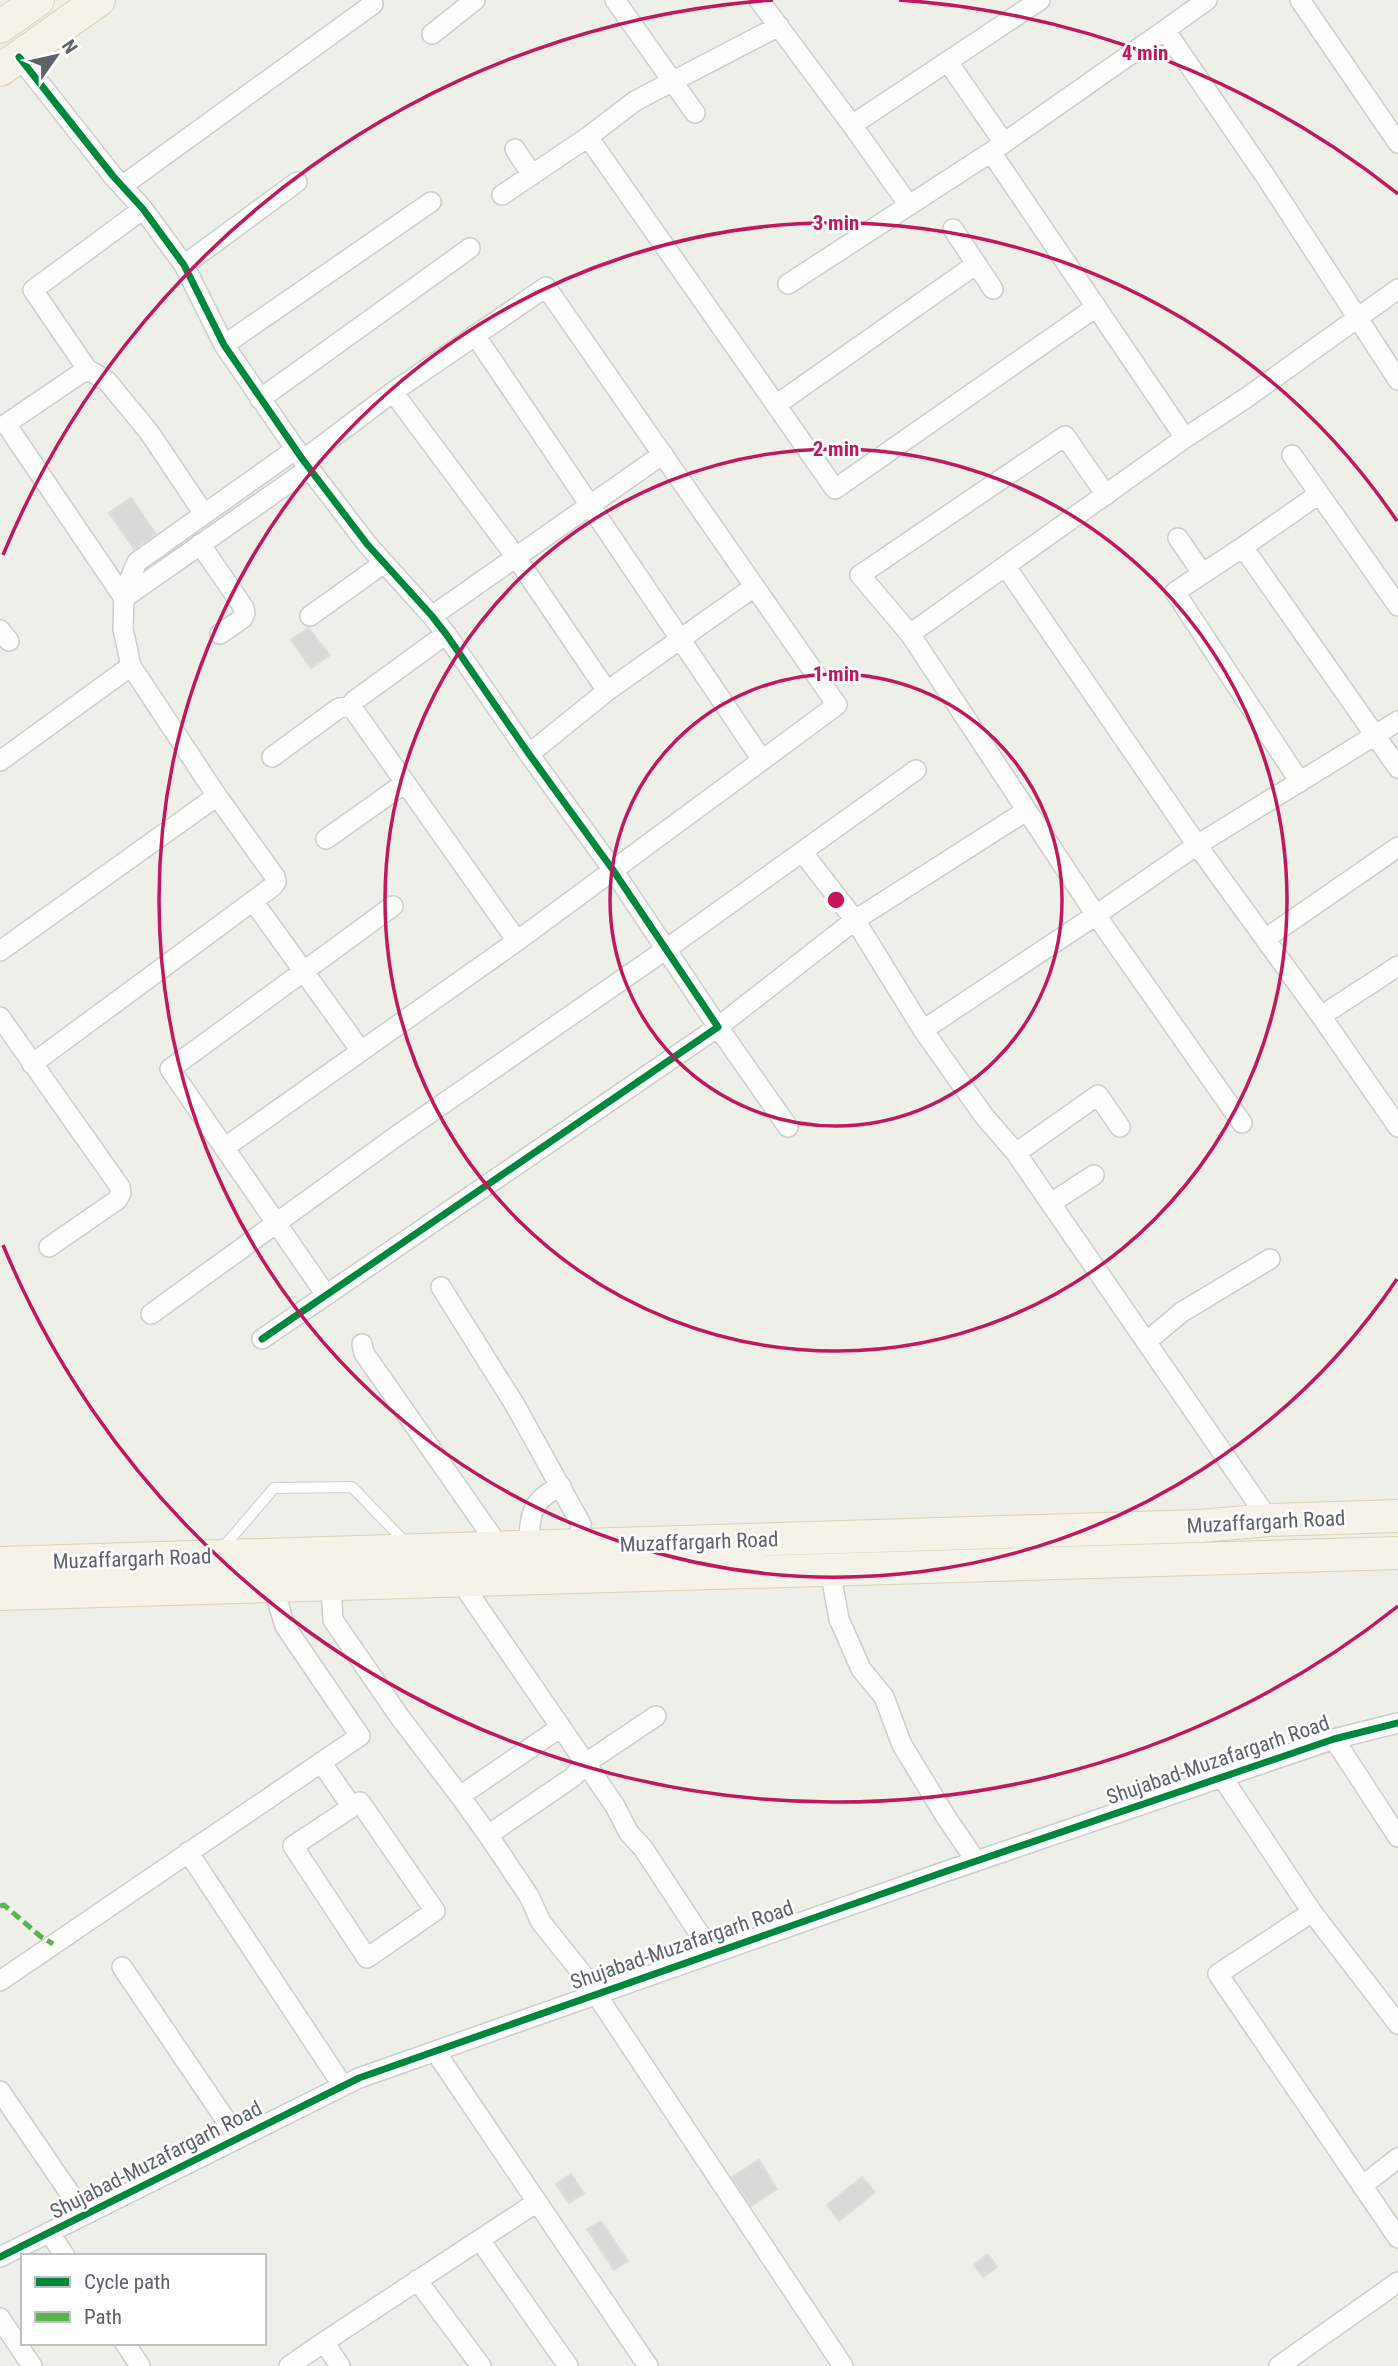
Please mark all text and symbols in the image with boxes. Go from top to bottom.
north arrow [21,21,91,91]
text: N [57,36,82,58]
text: 4 min [1122,41,1168,65]
text: 3 min [813,211,859,235]
text: 2 min [813,437,859,461]
text: 1 min [813,662,859,686]
centre of rings [824,888,848,912]
street label: Muzaffargarh Road [1186,1506,1346,1538]
street label: Muzaffargarh Road [619,1527,779,1557]
street label: Muzaffargarh Road [52,1544,212,1574]
street label: Shujabad-Muzafargarh Road [1103,1711,1333,1809]
street label: Shujabad-Muzafargarh Road [567,1896,797,1994]
street label: Shujabad-Muzafargarh Road [46,2096,266,2224]
legend [21,2254,266,2345]
text: Cycle path [84,2270,170,2294]
text: Path [84,2305,122,2329]

